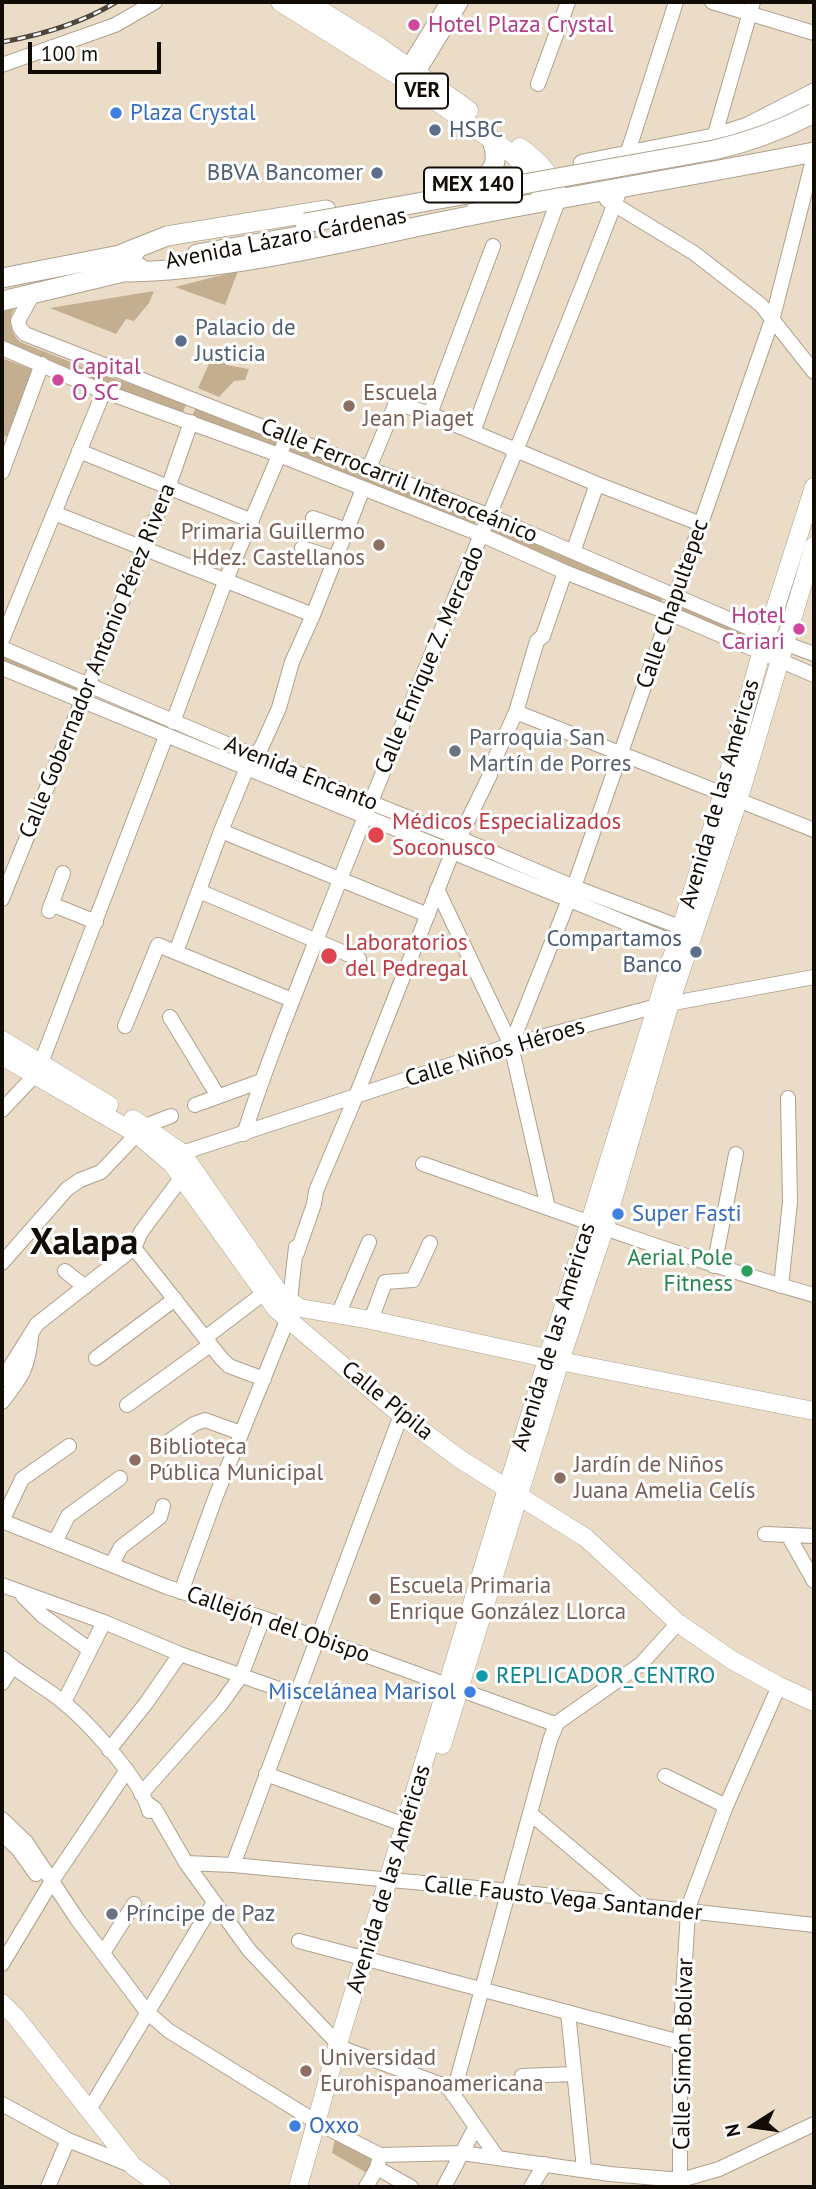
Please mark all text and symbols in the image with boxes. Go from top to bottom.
place label: Hotel Plaza Crystal [428,11,614,39]
marker: Hotel Plaza Crystal [406,17,422,33]
scale bar [32,28,164,72]
text: 100 m [41,40,98,67]
road number: VER [396,74,448,108]
place label: Plaza Crystal [130,99,256,127]
marker: Plaza Crystal [108,105,124,121]
place label: HSBC [449,116,503,144]
marker: HSBC [427,122,443,138]
place label: BBVA Bancomer [207,159,363,187]
marker: BBVA Bancomer [369,165,385,181]
road number: MEX 140 [424,168,522,202]
street label: Avenida Lázaro Cárdenas [163,202,409,276]
place label: Palacio de Justicia [195,314,296,368]
marker: Palacio de Justicia [173,333,189,349]
place label: Capital O SC [72,353,141,407]
marker: Capital O SC [50,372,66,388]
place label: Escuela Jean Piaget [363,379,474,433]
marker: Escuela Jean Piaget [341,398,357,414]
street label: Calle Ferrocarril Interoceánico [257,413,541,549]
street label: Calle Gobernador Antonio Pérez Rivera [14,479,182,843]
street label: Calle Chapultepec [631,516,715,692]
place label: Primaria Guillermo Hdez. Castellanos [181,518,365,572]
marker: Primaria Guillermo Hdez. Castellanos [371,537,387,553]
street label: Calle Enrique Z. Mercado [370,542,490,778]
place label: Hotel Cariari [721,602,785,656]
marker: Hotel Cariari [791,621,807,637]
street label: Avenida de las Américas [674,676,766,912]
place label: Parroquia San Martín de Porres [469,724,631,778]
street label: Avenida Encanto [220,731,382,817]
marker: Parroquia San Martín de Porres [447,743,463,759]
place label: Médicos Especializados Soconusco [392,808,621,862]
marker: Médicos Especializados Soconusco [366,825,386,845]
place label: Compartamos Banco [546,925,682,979]
place label: Laboratorios del Pedregal [345,929,468,983]
marker: Compartamos Banco [688,944,704,960]
marker: Laboratorios del Pedregal [319,946,339,966]
street label: Calle Niños Héroes [402,1013,588,1093]
place label: Super Fasti [632,1200,742,1228]
marker: Super Fasti [610,1206,626,1222]
street label: Avenida de las Américas [506,1220,602,1454]
district label: Xalapa [30,1221,138,1265]
place label: Aerial Pole Fitness [627,1244,733,1298]
marker: Aerial Pole Fitness [739,1263,755,1279]
street label: Calle Pípila [335,1356,439,1446]
place label: Biblioteca Pública Municipal [149,1433,323,1487]
place label: Jardín de Niños Juana Amelia Celís [574,1451,755,1505]
marker: Biblioteca Pública Municipal [127,1452,143,1468]
marker: Jardín de Niños Juana Amelia Celís [552,1470,568,1486]
place label: Escuela Primaria Enrique González Llorca [389,1572,626,1626]
street label: Callejón del Obispo [183,1581,373,1669]
marker: Escuela Primaria Enrique González Llorca [367,1591,383,1607]
place label: REPLICADOR_CENTRO [496,1662,715,1690]
marker: REPLICADOR_CENTRO [474,1668,490,1684]
place label: Miscelánea Marisol [268,1678,456,1706]
marker: Miscelánea Marisol [462,1684,478,1700]
street label: Avenida de las Américas [341,1762,437,1996]
street label: Calle Fausto Vega Santander [422,1871,704,1927]
place label: Príncipe de Paz [126,1900,275,1928]
marker: Príncipe de Paz [104,1906,120,1922]
street label: Calle Simón Bolívar [669,1958,699,2150]
place label: Universidad Eurohispanoamericana [320,2044,544,2098]
marker: Universidad Eurohispanoamericana [298,2063,314,2079]
north arrow [718,2091,788,2161]
place label: Oxxo [309,2112,359,2140]
marker: Oxxo [287,2118,303,2134]
text: N [719,2122,745,2139]

